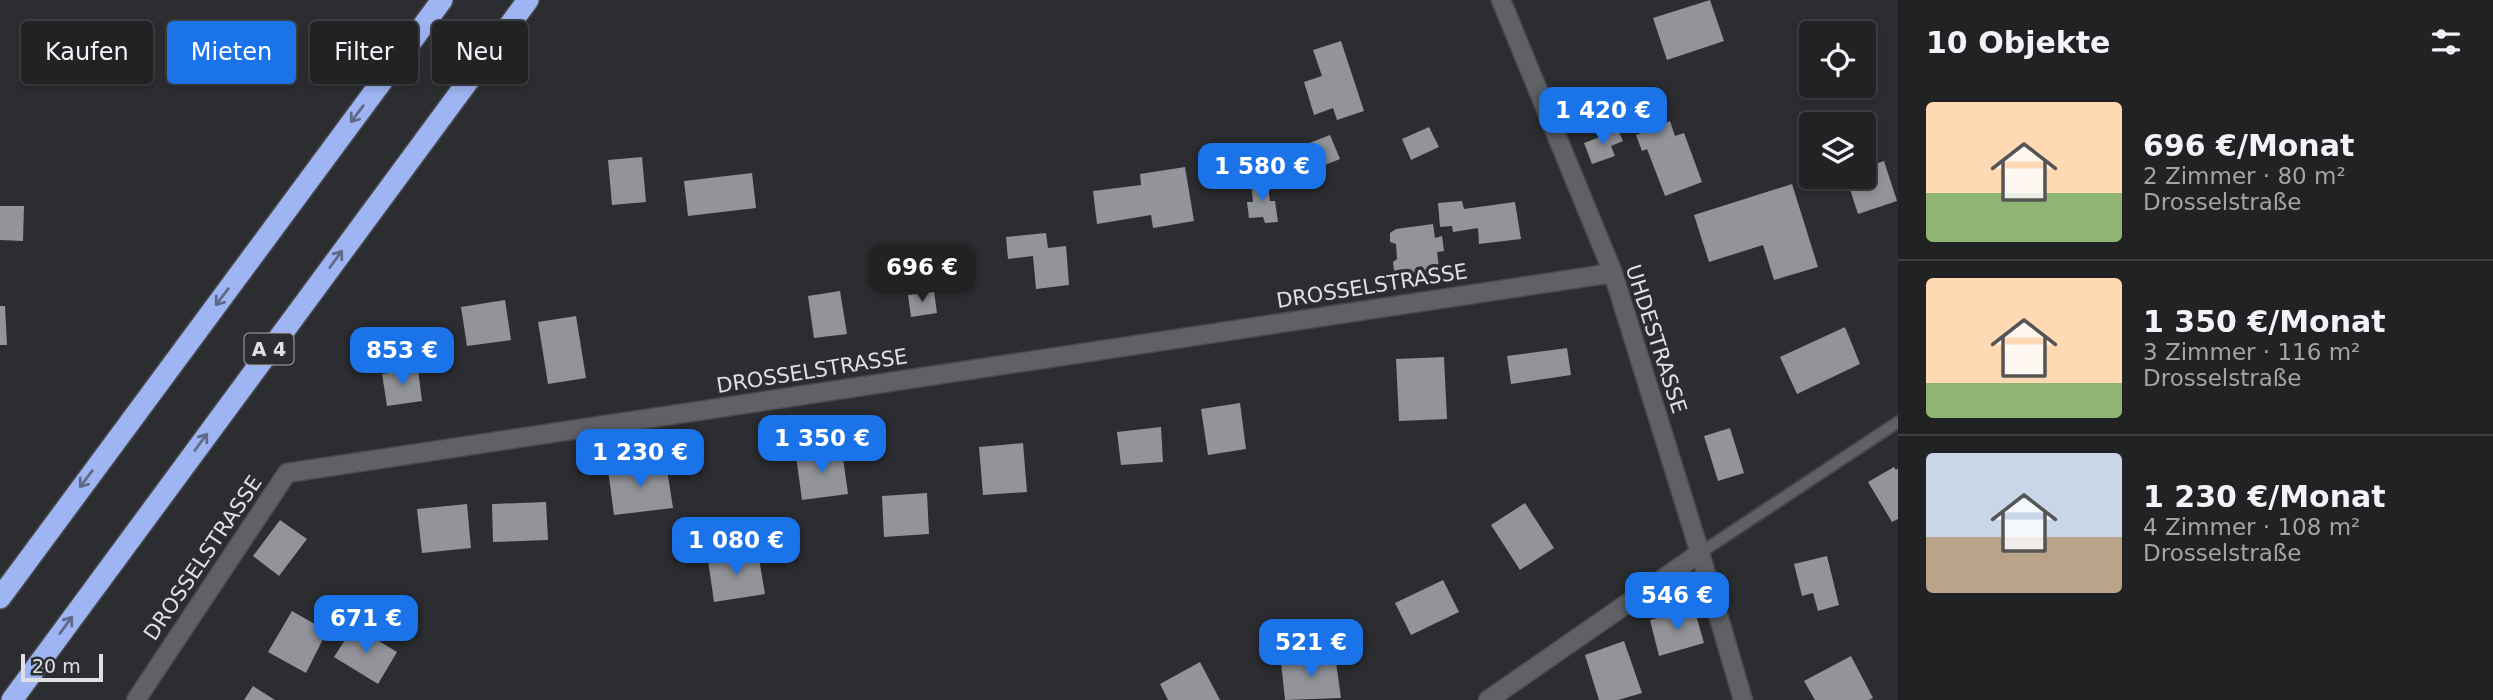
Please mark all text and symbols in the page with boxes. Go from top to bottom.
chip: Kaufen [21,21,153,84]
chip: Mieten [167,21,296,84]
chip: Filter [310,21,418,84]
chip: Neu [432,21,528,84]
map controls [1799,21,1876,189]
button: locate [1799,21,1876,98]
icon: filters [2427,23,2465,61]
text: 10 Objekte [1926,25,2110,60]
pin: 1 420 € [1538,88,1668,147]
text: 1 420 € [1555,97,1651,123]
one-way arrow [350,104,365,123]
button: layers [1799,112,1876,189]
text: 696 €/Monat [2143,128,2354,163]
icon: home [1982,130,2066,214]
pin: 1 580 € [1197,144,1327,203]
text: 1 580 € [1214,153,1310,179]
text: 2 Zimmer · 80 m² [2143,163,2346,189]
text: Drosselstraße [2143,189,2301,215]
pin: 696 € [873,244,971,304]
one-way arrow [328,249,343,268]
text: 696 € [886,254,958,280]
street label: DROSSELSTRASSE [1275,259,1469,313]
street label: UHDESTRASSE [1621,262,1691,416]
one-way arrow [214,287,229,305]
text: 1 350 €/Monat [2143,304,2386,339]
icon: home [1982,306,2066,390]
pin: 853 € [353,328,451,387]
road number: A 4 [244,334,294,364]
text: 853 € [366,337,438,363]
text: 3 Zimmer · 116 m² [2143,339,2360,365]
street label: DROSSELSTRASSE [715,344,909,398]
text: Drosselstraße [2143,365,2301,391]
pin: 1 350 € [757,416,887,475]
text: 1 350 € [774,425,870,451]
pin: 1 230 € [575,430,705,489]
one-way arrow [194,433,208,452]
text: 1 230 € [592,439,688,465]
one-way arrow [79,469,94,488]
street label: DROSSELSTRASSE [139,471,267,645]
text: 1 230 €/Monat [2143,479,2386,514]
icon: home [1982,481,2066,565]
text: 4 Zimmer · 108 m² [2143,514,2360,540]
pin: 1 080 € [671,518,801,577]
text: 1 080 € [688,527,784,553]
text: Drosselstraße [2143,540,2301,566]
pin: 546 € [1628,572,1726,632]
text: 546 € [1641,582,1713,608]
pin: 671 € [317,596,415,655]
text: 671 € [330,605,402,631]
one-way arrow [59,616,74,635]
pin: 521 € [1262,620,1360,679]
text: 521 € [1275,629,1347,655]
scale bar [21,651,103,683]
text: 20 m [32,655,81,677]

